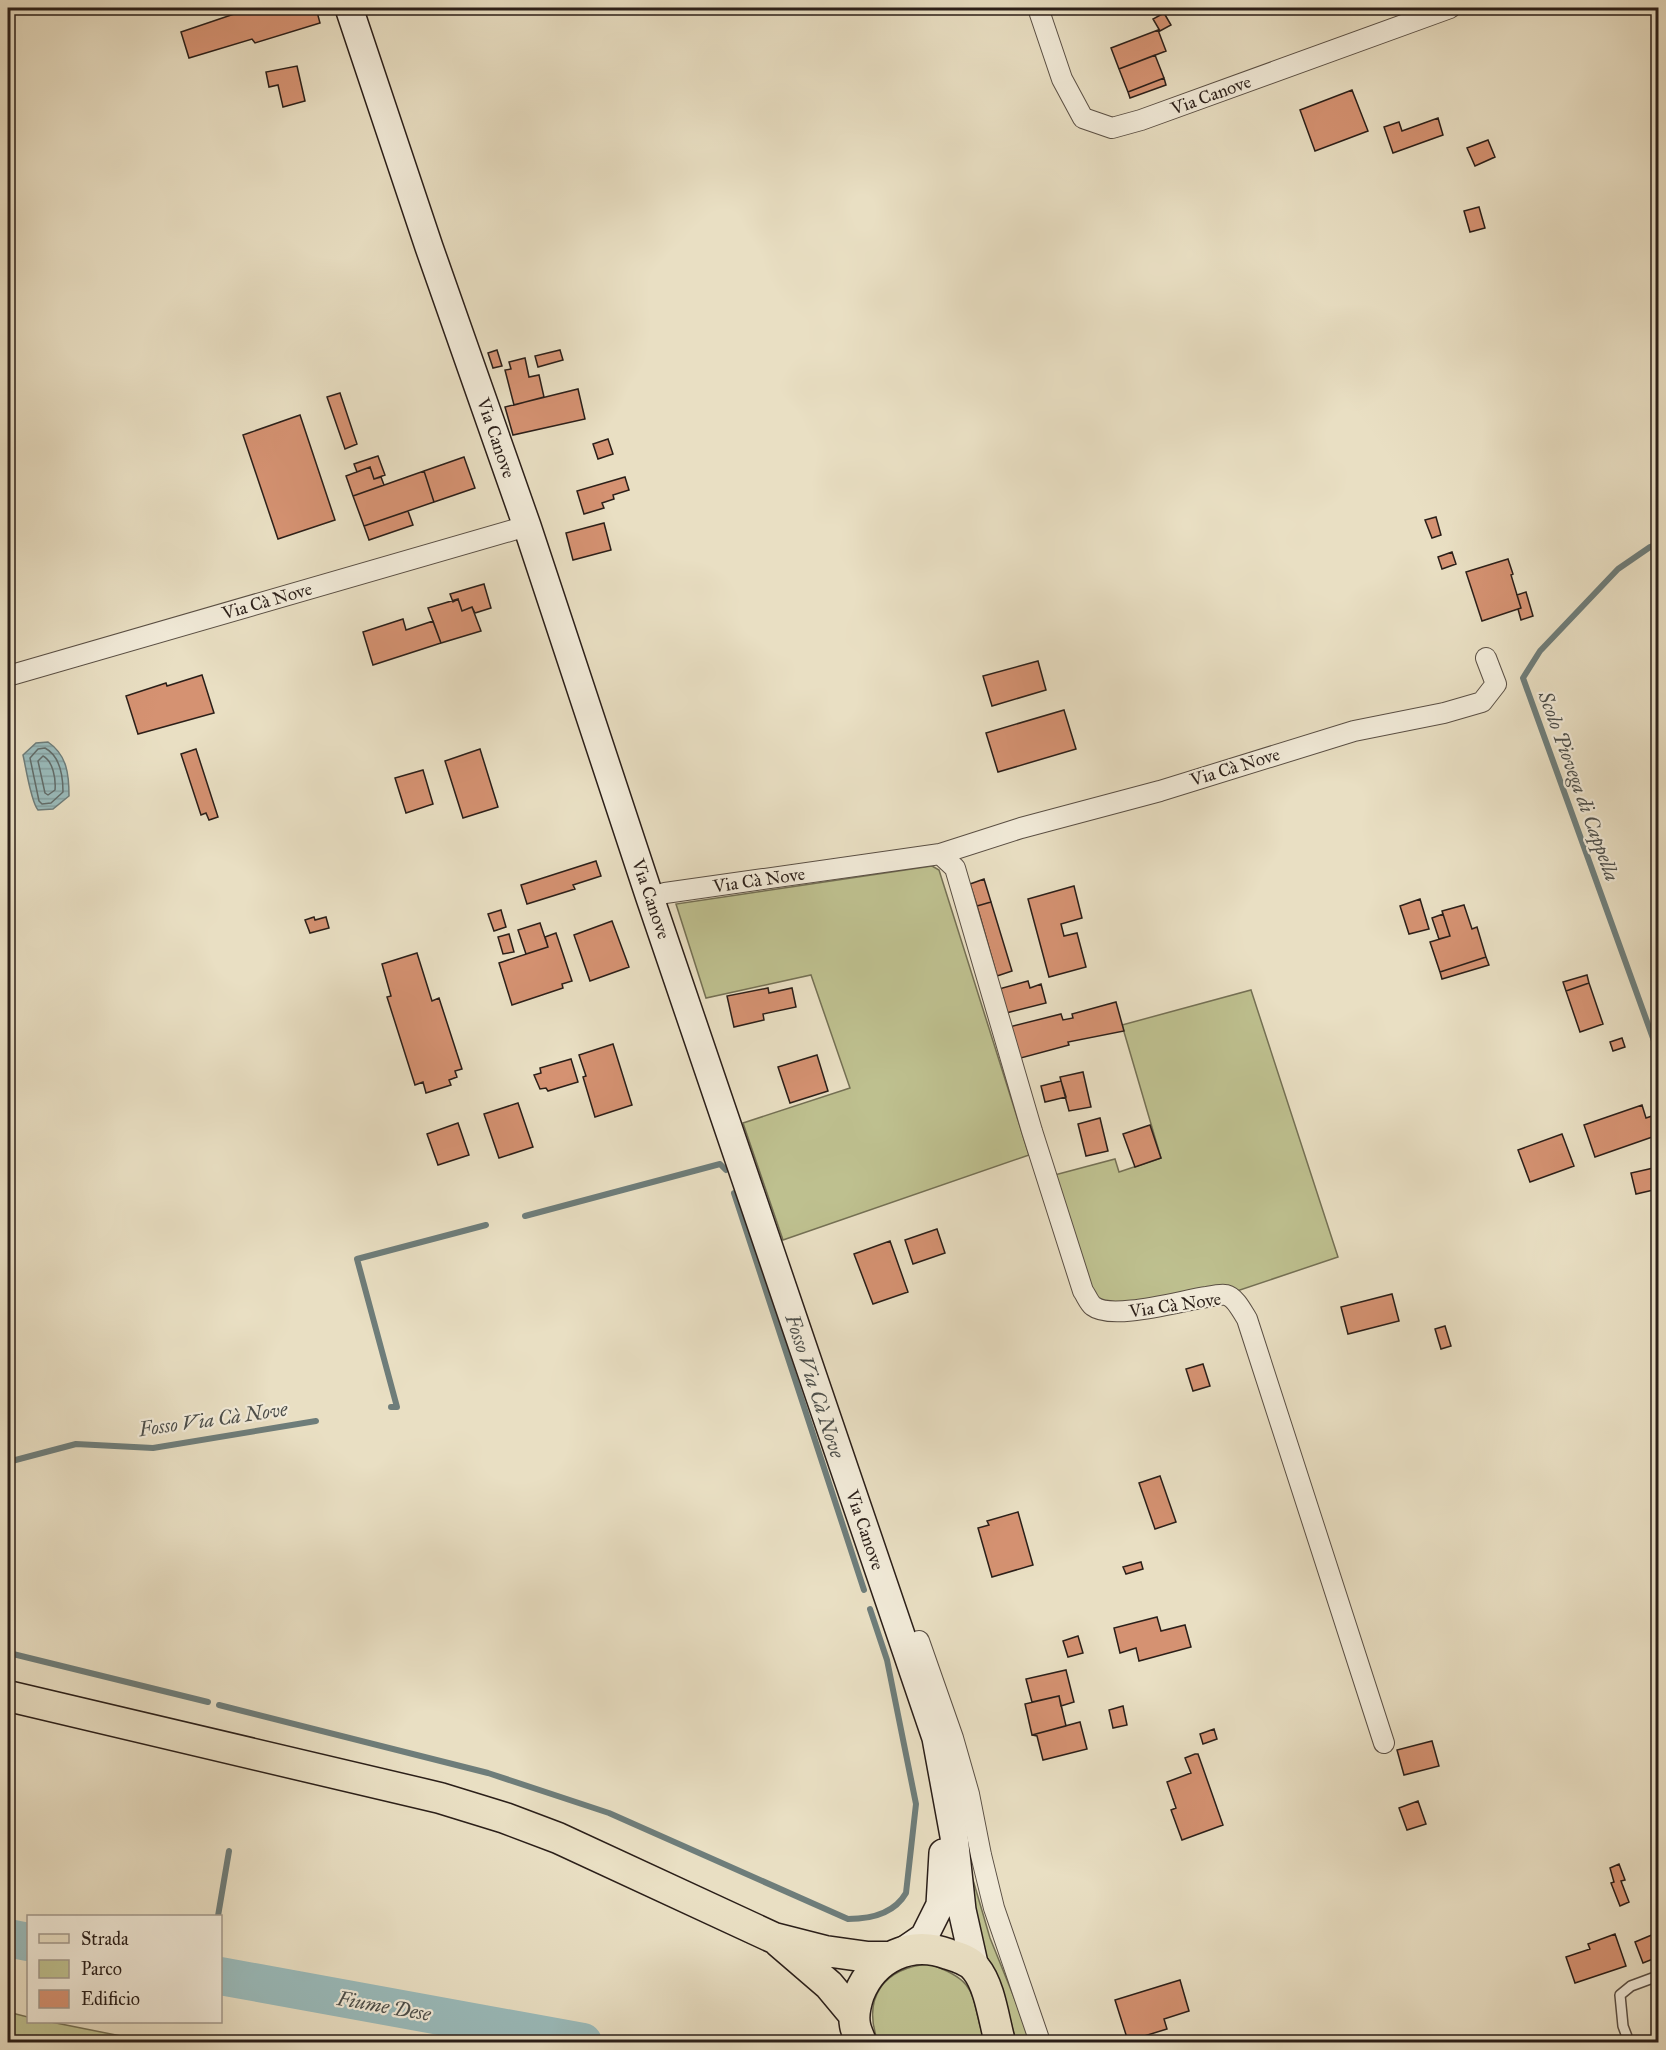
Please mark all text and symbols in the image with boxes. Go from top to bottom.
street label: Via Canove [1167,70,1254,120]
street label: Via Canove [472,394,520,481]
street label: Via Cà Nove [218,578,315,625]
water label: Scolo Piovega di Cappella [1532,687,1624,884]
street label: Via Cà Nove [1187,743,1283,791]
street label: Via Canove [627,855,675,942]
street label: Via Cà Nove [711,863,806,897]
street label: Via Cà Nove [1127,1288,1222,1322]
water label: Fosso Via Cà Nove [780,1310,850,1461]
water label: Fosso Via Cà Nove [136,1397,289,1441]
street label: Via Canove [841,1486,889,1573]
legend [27,1915,222,2023]
text: Strada [81,1928,129,1950]
text: Parco [81,1958,122,1980]
water label: Fiume Dese [334,1986,433,2026]
text: Edificio [81,1988,140,2010]

